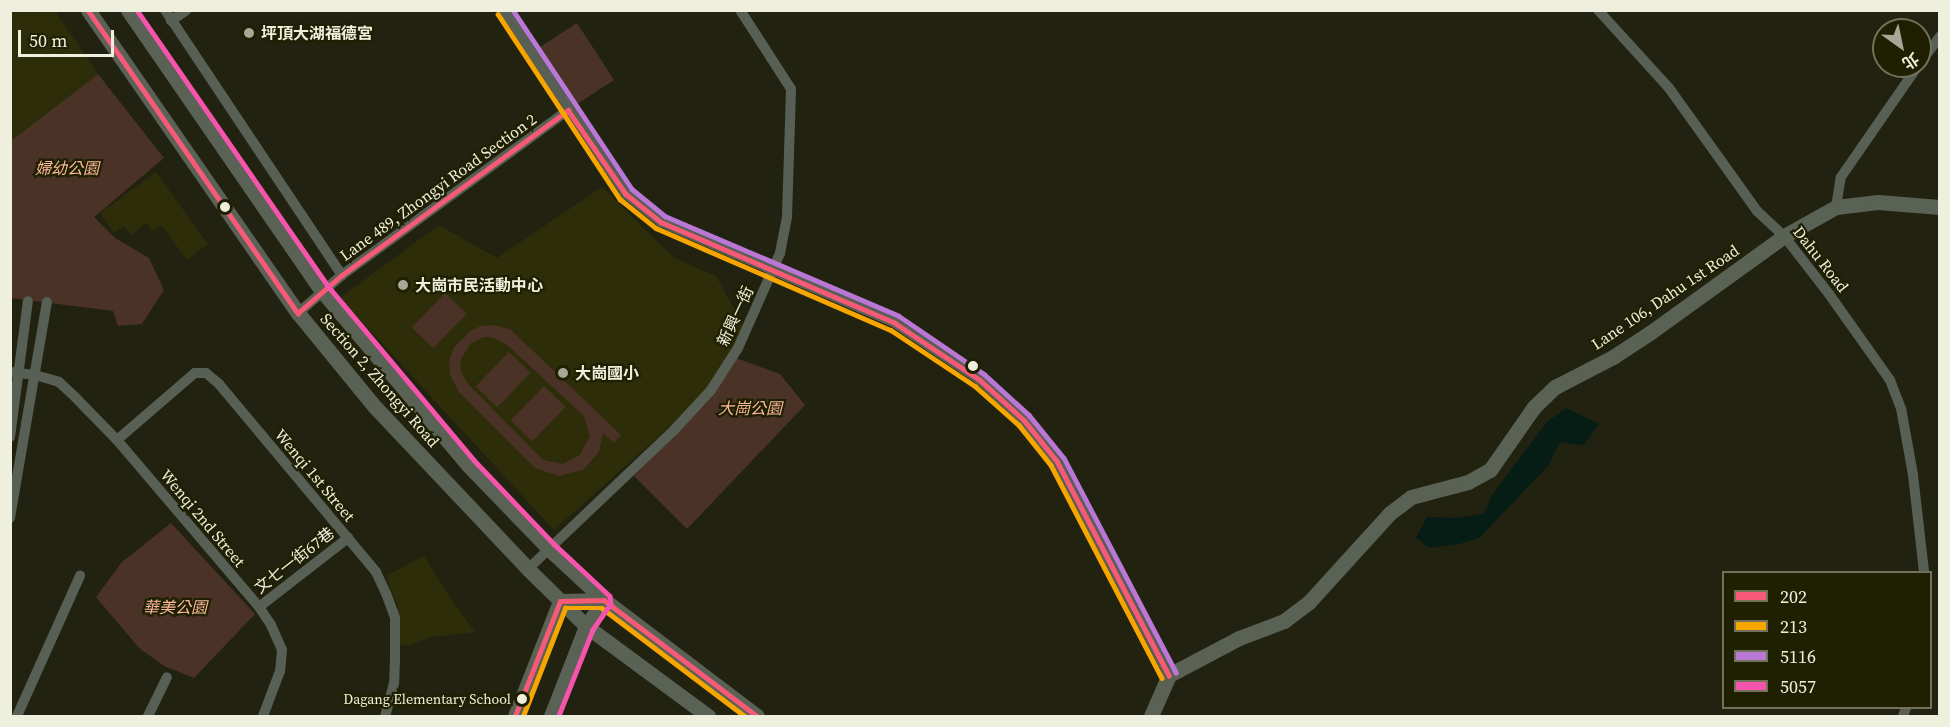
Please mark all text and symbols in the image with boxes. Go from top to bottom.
scale bar [21,18,117,56]
north arrow [1872,18,1932,78]
place label: 坪頂大湖福德宮 [261,23,373,43]
marker: 坪頂大湖福德宮 [242,26,256,40]
text: 50 m [29,28,67,53]
text: 北 [1898,48,1923,75]
street label: Lane 489, Zhongyi Road Section 2 [336,109,540,265]
park label: 婦幼公園 [35,158,99,178]
unlabelled marker [219,201,231,213]
street label: Dahu Road [1789,222,1853,296]
street label: Lane 106, Dahu 1st Road [1588,240,1742,354]
place label: 大崗市民活動中心 [415,275,543,295]
marker: 大崗市民活動中心 [396,278,410,292]
street label: 新興一街 [713,283,757,349]
street label: Section 2, Zhongyi Road [317,309,443,451]
unlabelled marker [967,360,979,372]
place label: 大崗國小 [575,363,639,383]
marker: 大崗國小 [556,366,570,380]
park label: 大崗公園 [718,398,782,418]
street label: Wenqi 1st Street [271,425,359,525]
street label: Wenqi 2nd Street [157,465,249,571]
street label: 文七一街67巷 [250,523,338,597]
legend [1722,571,1932,709]
text: 202 [1780,584,1807,609]
park label: 華美公園 [143,597,207,617]
text: 213 [1780,614,1807,639]
text: 5116 [1780,644,1816,669]
text: 5057 [1780,674,1816,699]
place label: Dagang Elementary School [343,691,511,707]
marker: Dagang Elementary School [516,693,528,705]

